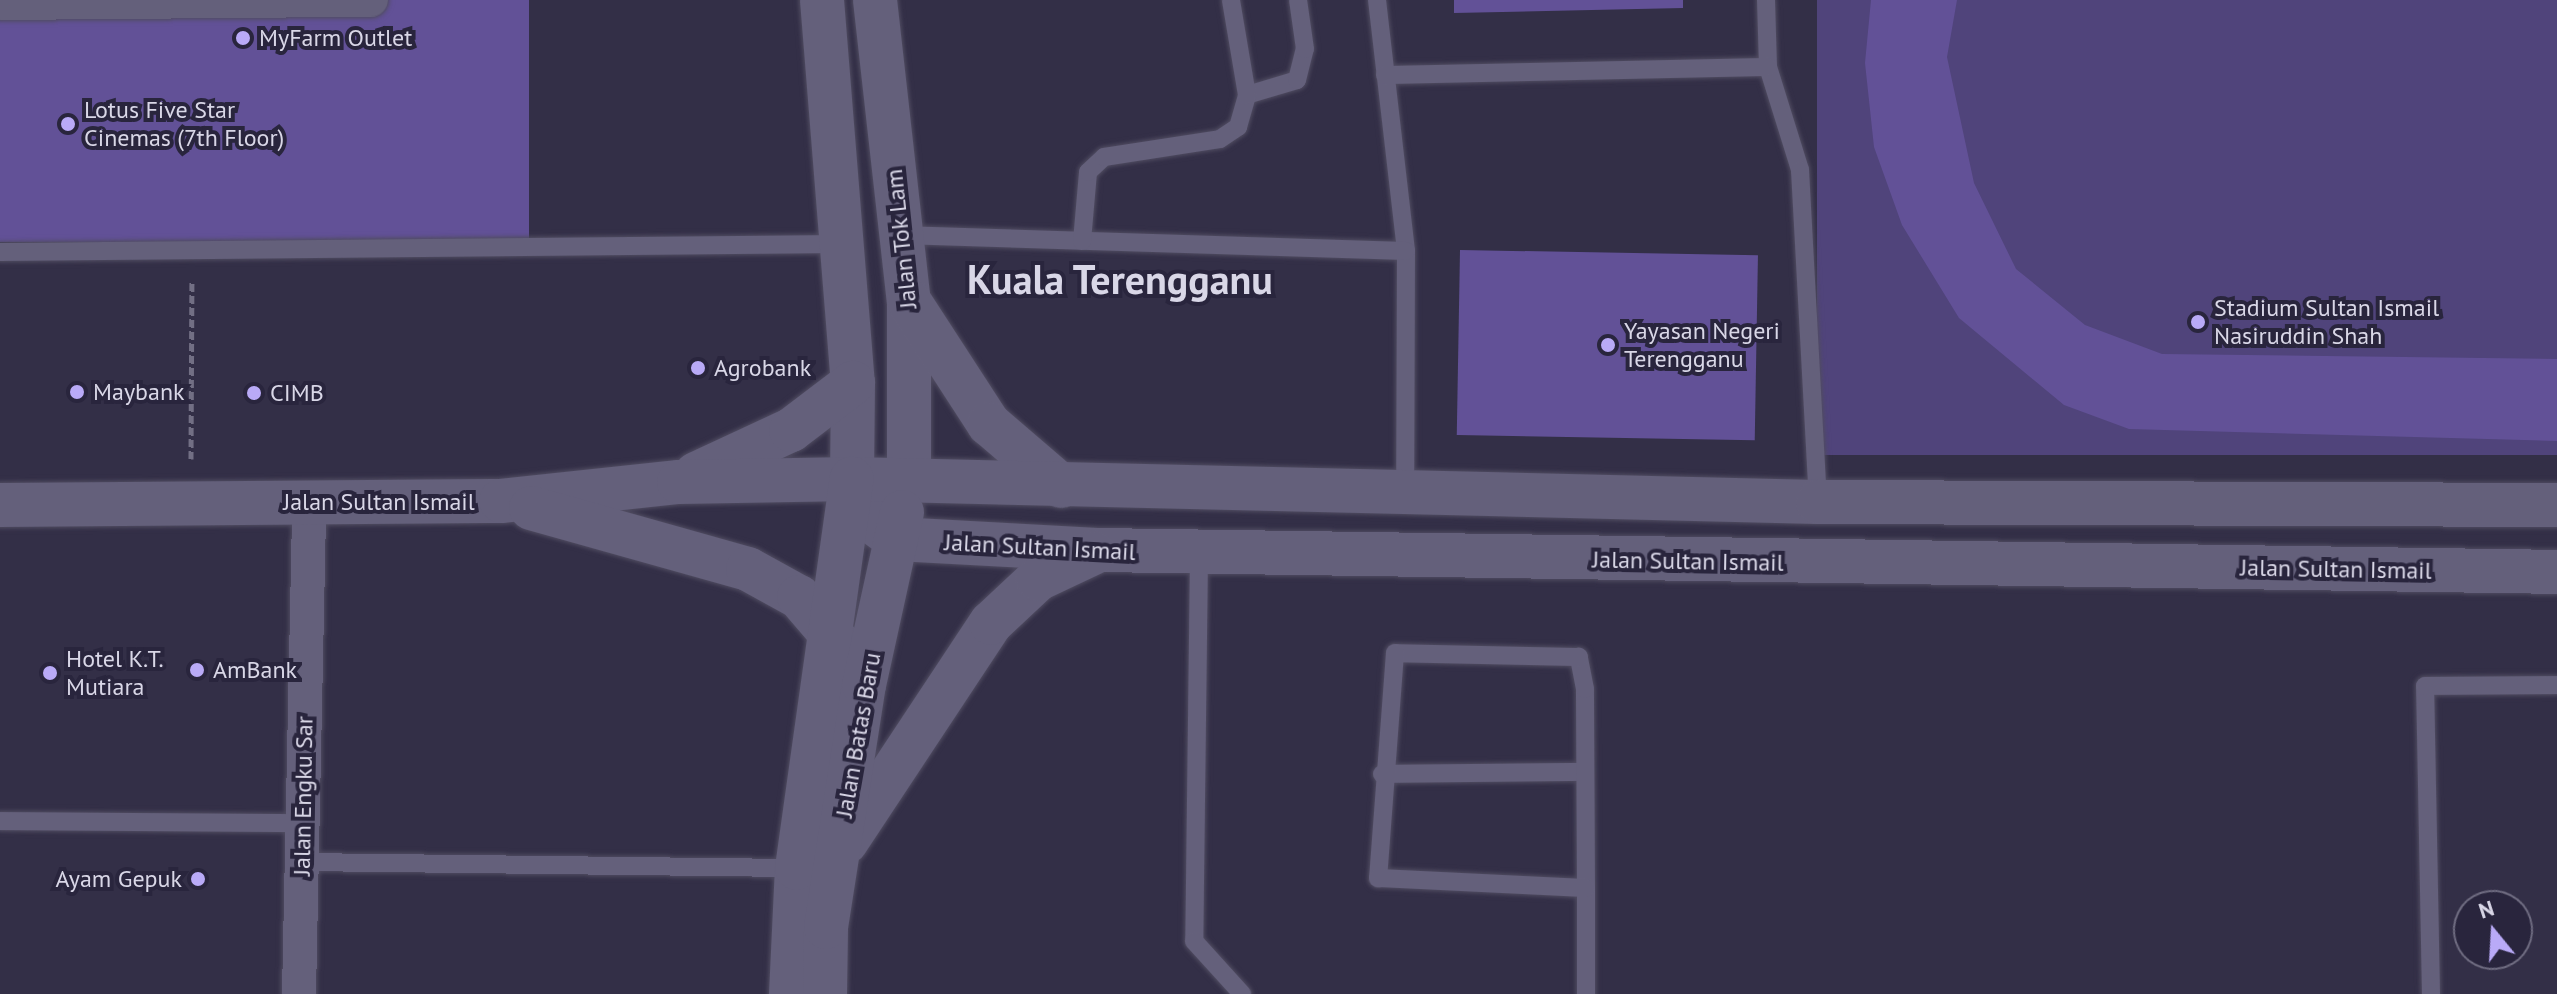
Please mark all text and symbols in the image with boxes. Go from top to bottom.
place label: MyFarm Outlet [259,24,412,52]
marker: MyFarm Outlet [234,29,252,47]
place label: Lotus Five Star Cinemas (7th Floor) [84,96,284,152]
marker: Lotus Five Star Cinemas (7th Floor) [59,115,77,133]
street label: Jalan Tok Lam [879,167,923,311]
district label: Kuala Terengganu [966,255,1274,303]
place label: Stadium Sultan Ismail Nasiruddin Shah [2214,294,2439,350]
marker: Stadium Sultan Ismail Nasiruddin Shah [2189,313,2207,331]
place label: Yayasan Negeri Terengganu [1624,317,1780,373]
marker: Yayasan Negeri Terengganu [1599,336,1617,354]
place label: Agrobank [714,354,811,382]
marker: Agrobank [689,359,707,377]
place label: Maybank [93,378,185,406]
place label: CIMB [270,379,324,407]
marker: Maybank [68,383,86,401]
marker: CIMB [245,384,263,402]
street label: Jalan Sultan Ismail [283,488,475,516]
street label: Jalan Sultan Ismail [944,528,1136,566]
street label: Jalan Sultan Ismail [1592,545,1784,577]
street label: Jalan Sultan Ismail [2240,553,2432,585]
place label: Hotel K.T. Mutiara [66,645,164,701]
street label: Jalan Batas Baru [829,650,887,820]
place label: AmBank [213,656,297,684]
marker: AmBank [188,661,206,679]
marker: Hotel K.T. Mutiara [41,664,59,682]
street label: Jalan Engku Sar [287,716,319,876]
place label: Ayam Gepuk [56,865,182,893]
marker: Ayam Gepuk [189,870,207,888]
north arrow [2453,890,2533,970]
text: N [2475,894,2497,925]

